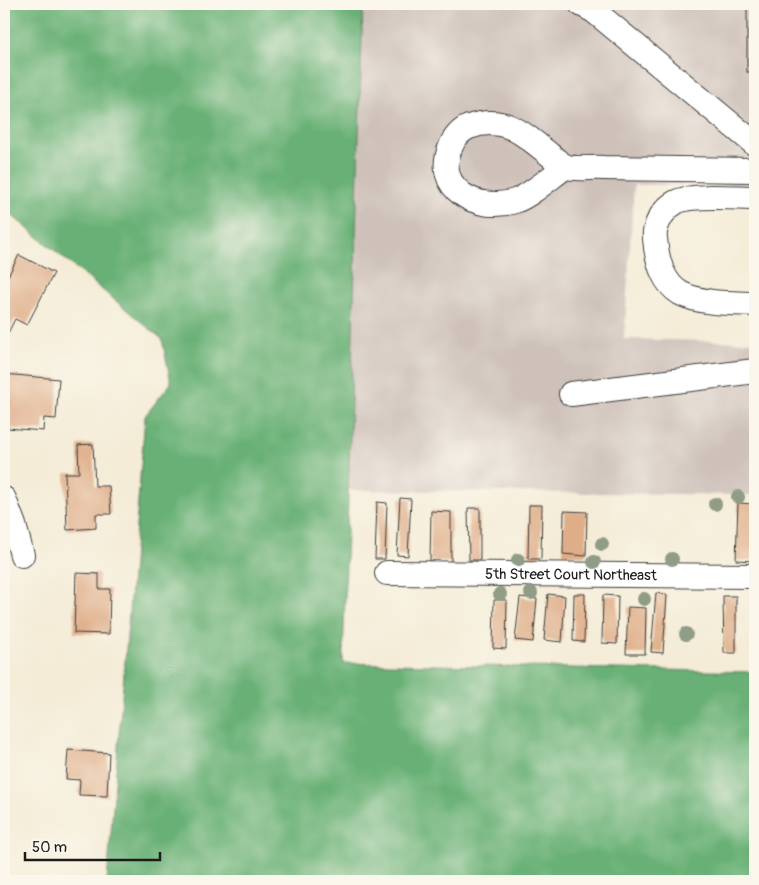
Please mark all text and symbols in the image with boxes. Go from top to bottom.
street label: 5th Street Court Northeast [485,565,658,585]
scale bar [25,830,160,862]
text: 50 m [32,838,67,857]

